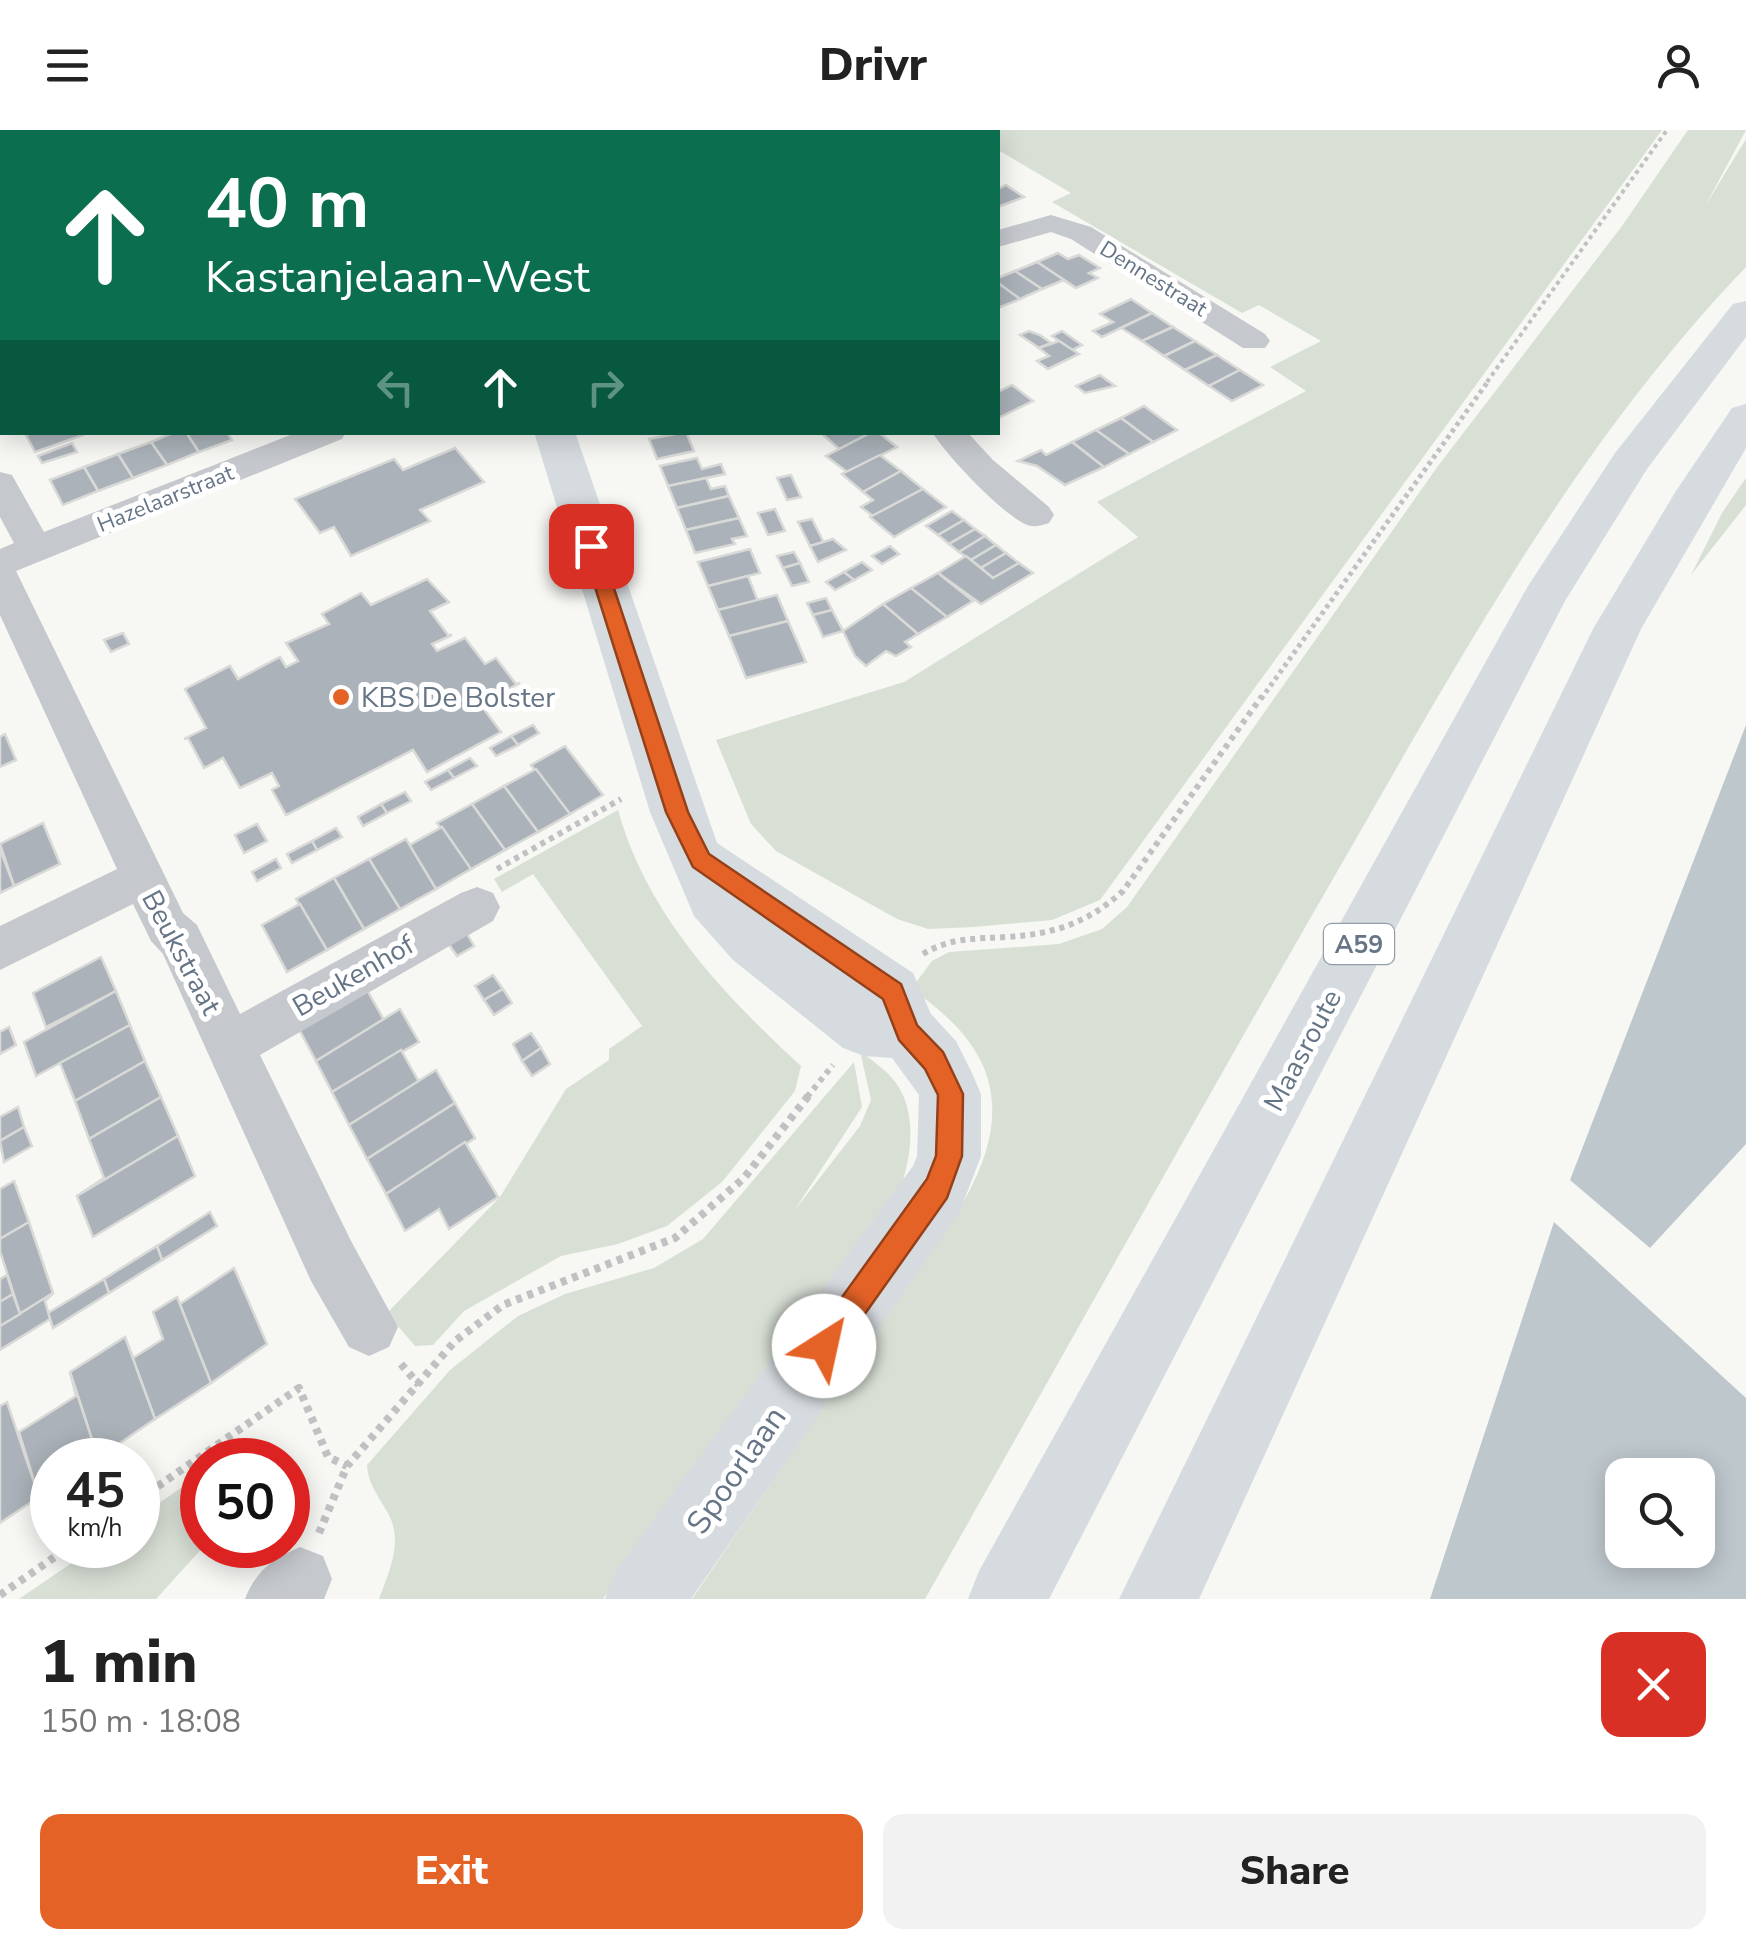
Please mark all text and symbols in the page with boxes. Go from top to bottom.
text: Drivr [819,35,927,96]
icon: menu [40,38,95,93]
icon: person [1651,38,1706,93]
text: 40 m [205,156,369,252]
icon: ahead [40,170,170,300]
street label: Dennestraat [1094,234,1213,324]
text: Kastanjelaan-West [205,247,590,308]
icon: left [368,360,423,415]
icon: ahead [473,360,528,415]
icon: right [578,360,633,415]
street label: Hazelaarstraat [93,458,238,540]
pin [549,504,634,589]
icon: arrive [564,519,619,574]
place label: KBS De Bolster [361,679,555,717]
marker: KBS De Bolster [330,686,352,708]
street label: Beukstraat [132,884,230,1022]
road number: A59 [1324,924,1394,964]
street label: Beukenhof [286,925,422,1026]
street label: Maasroute [1255,983,1351,1118]
position arrow [772,1294,876,1398]
street label: Spoorlaan [677,1398,796,1543]
speed limit sign: 50 [180,1438,310,1568]
text: 45 [65,1456,125,1525]
map controls [1605,1458,1715,1568]
button: search [1605,1458,1715,1568]
text: km/h [67,1511,123,1545]
text: 1 min [40,1621,198,1703]
button: close [1601,1632,1706,1737]
text: 150 m · 18:08 [40,1700,241,1743]
button: Exit [40,1814,863,1929]
button: Share [883,1814,1706,1929]

